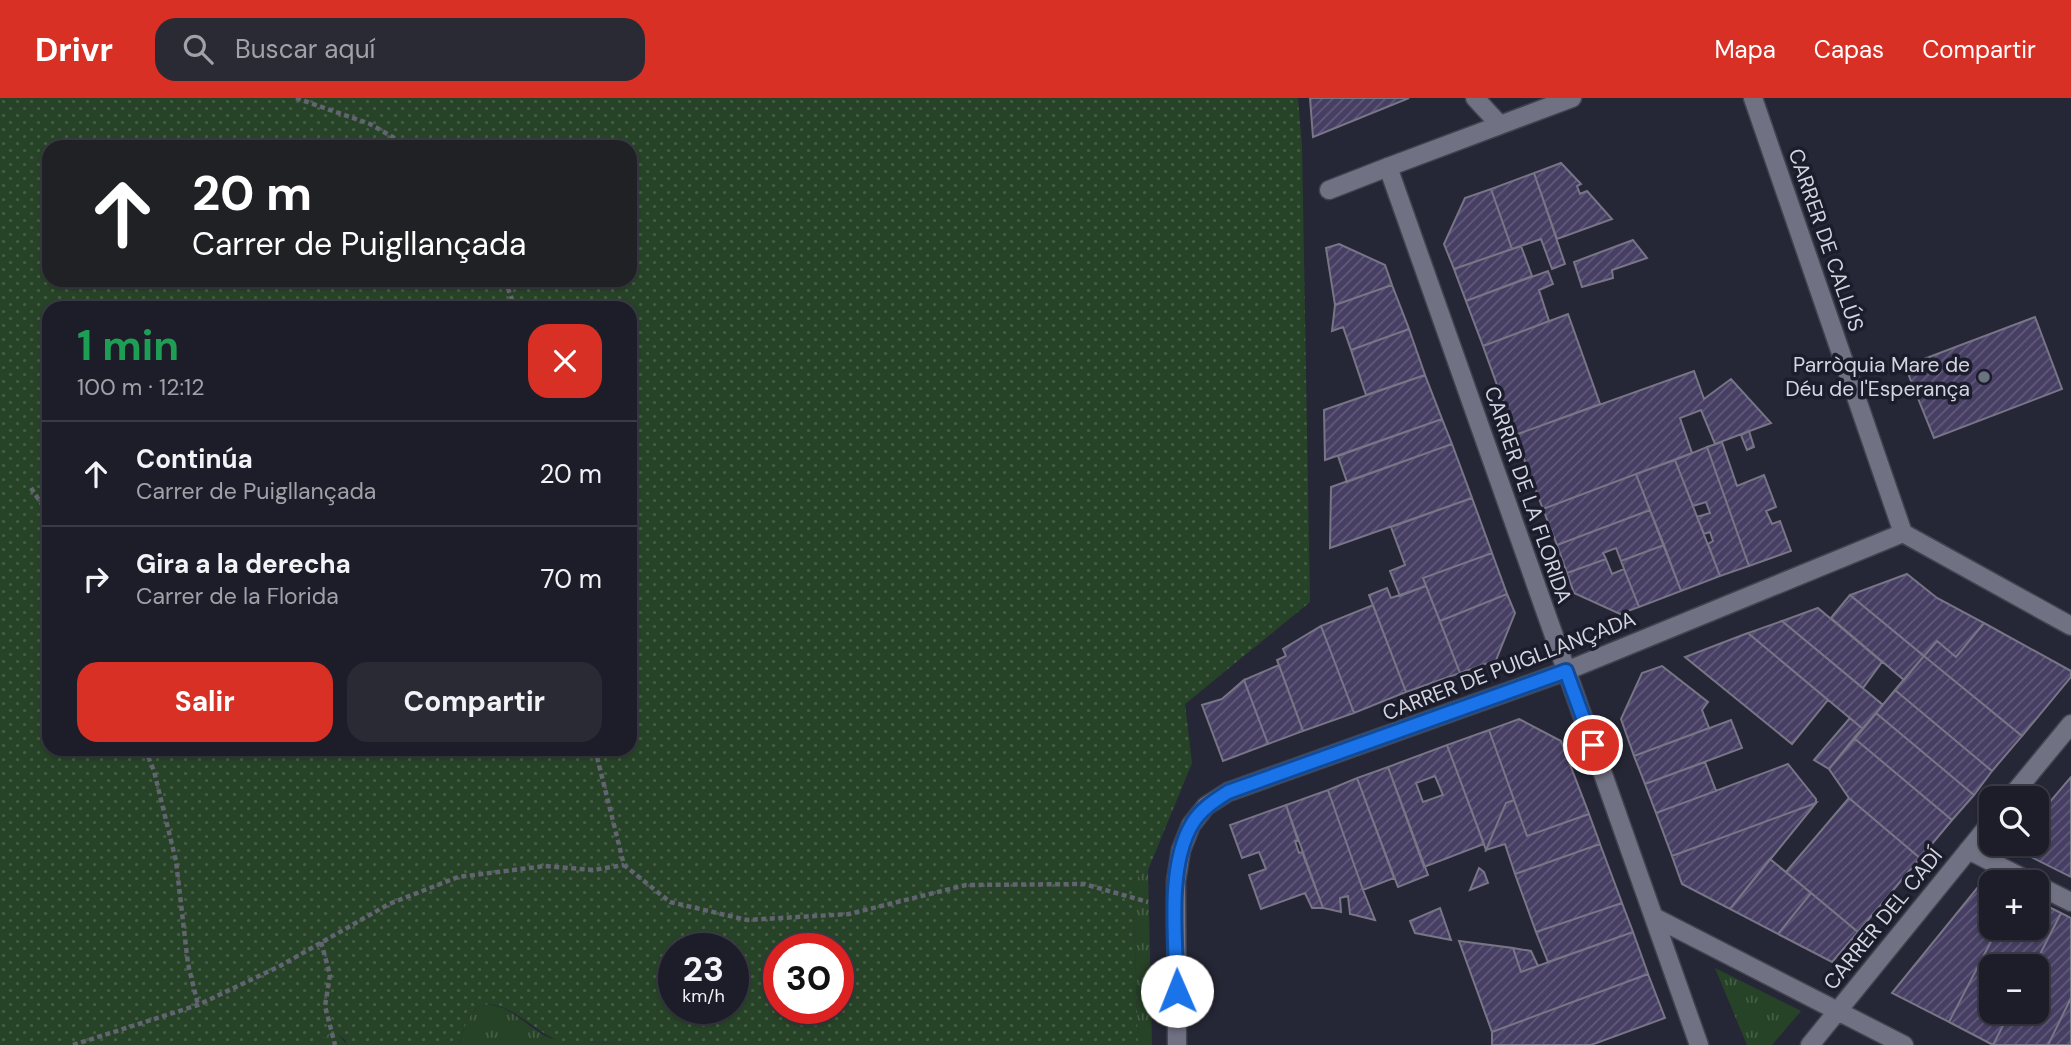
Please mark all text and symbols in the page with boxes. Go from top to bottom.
search box [155,18,645,81]
text: Drivr [35,28,113,71]
icon: search [179,30,217,68]
text: Buscar aquí [235,32,375,66]
text: Mapa [1714,34,1776,65]
text: Capas [1814,34,1884,65]
text: Compartir [1922,34,2036,65]
street label: CARRER DE CALLÚS [1782,145,1870,335]
text: 20 m [192,161,312,225]
icon: ahead [77,168,168,259]
text: Carrer de Puigllançada [192,223,526,265]
text: 1 min [77,318,179,373]
button: close [528,324,602,398]
place label: Parròquia Mare de Déu de l'Esperança [1785,351,1970,403]
marker: Parròquia Mare de Déu de l'Esperança [1976,369,1992,385]
text: 100 m · 12:12 [77,372,205,402]
street label: CARRER DE LA FLORIDA [1478,383,1578,607]
text: Continúa [136,442,253,476]
icon: ahead [77,455,115,493]
text: 20 m [539,457,602,491]
text: Carrer de Puigllançada [136,476,376,506]
text: Gira a la derecha [136,547,351,581]
icon: right [77,560,115,598]
text: 70 m [541,562,602,596]
text: Carrer de la Florida [136,581,339,611]
street label: CARRER DE PUIGLLANÇADA [1379,605,1640,727]
button: Salir [77,662,333,742]
button: Compartir [347,662,602,742]
pin [1563,715,1623,775]
icon: arrive [1574,726,1612,764]
map controls [1979,786,2049,1024]
button: search [1979,786,2049,856]
street label: CARRER DEL CADÍ [1817,842,1949,996]
button: + [1979,870,2049,940]
speed limit sign: 30 [763,933,854,1024]
text: 23 [683,946,724,992]
position arrow [1140,954,1214,1028]
button: − [1979,954,2049,1024]
text: km/h [682,984,725,1008]

